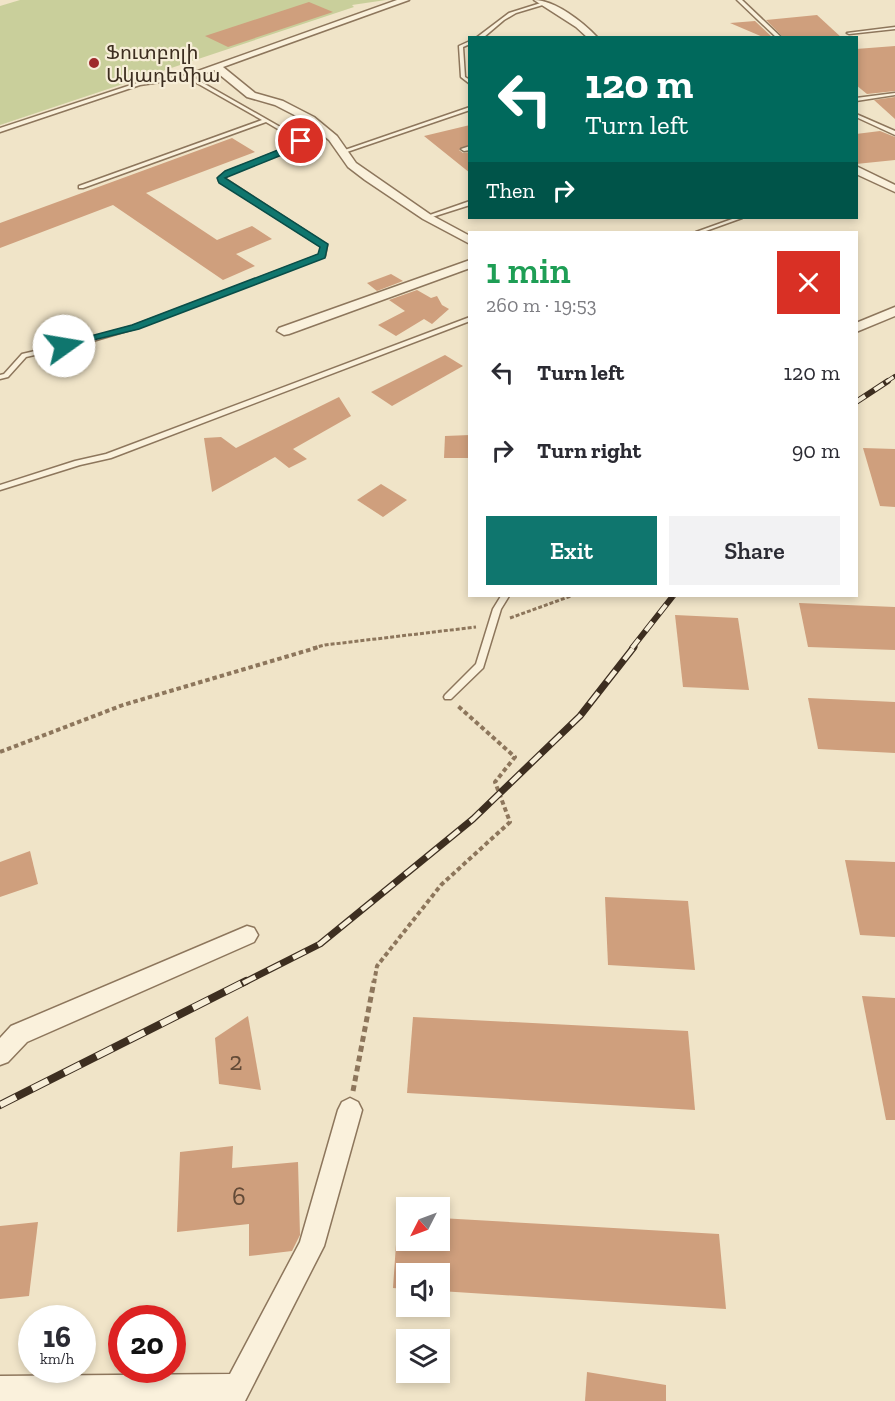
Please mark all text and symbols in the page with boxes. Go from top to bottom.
place label: Ֆուտբոլի Ակադեմիա [106,40,220,87]
marker: Ֆուտբոլի Ակադեմիա [87,56,101,70]
text: 120 m [585,58,693,109]
icon: left [486,60,564,138]
text: Turn left [585,109,688,141]
pin [275,115,326,166]
icon: arrive [284,124,317,157]
icon: right [547,174,580,207]
text: Then [486,177,535,204]
text: 1 min [486,249,571,292]
button: close [777,251,840,314]
text: 260 m · 19:53 [486,293,597,317]
position arrow [32,314,96,378]
icon: left [486,356,519,389]
text: Turn left [537,359,624,386]
text: 120 m [784,359,840,386]
icon: right [486,434,519,467]
text: Turn right [537,437,641,464]
text: 90 m [792,437,840,464]
button: Exit [486,516,657,585]
button: Share [669,516,840,585]
house number: 2 [229,1045,243,1077]
house number: 6 [232,1180,246,1212]
north arrow [396,1197,450,1251]
map controls [396,1197,450,1383]
button: sound [396,1263,450,1317]
speed limit sign: 20 [108,1305,186,1383]
text: 16 [43,1319,71,1355]
button: layers [396,1329,450,1383]
text: km/h [40,1350,74,1368]

